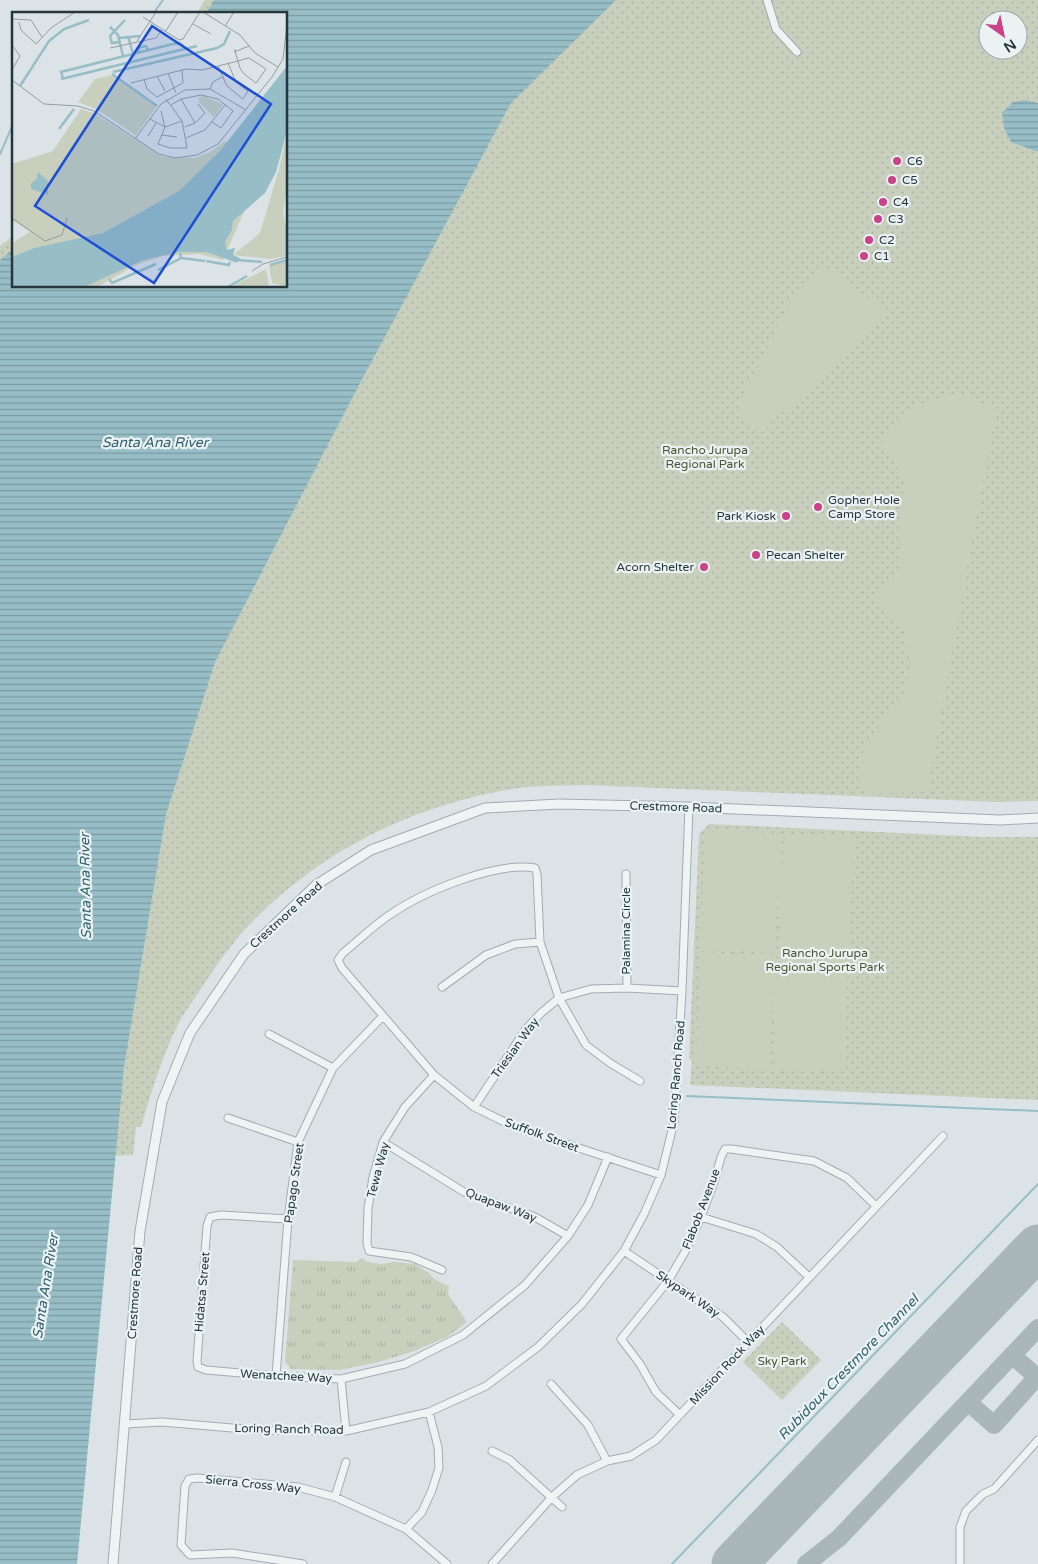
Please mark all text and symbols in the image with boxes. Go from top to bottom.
north arrow [978,10,1028,60]
inset map [12,12,288,288]
text: N [1000,35,1019,56]
place label: C6 [907,154,923,168]
marker: C6 [891,155,903,167]
place label: C5 [902,173,918,187]
marker: C5 [886,174,898,186]
place label: C4 [893,195,909,209]
marker: C4 [877,196,889,208]
place label: C3 [888,212,904,226]
marker: C3 [872,213,884,225]
place label: C2 [879,233,895,247]
marker: C2 [863,234,875,246]
place label: C1 [874,249,890,263]
marker: C1 [858,250,870,262]
water label: Santa Ana River [102,434,210,451]
park label: Rancho Jurupa Regional Park [662,443,748,471]
place label: Gopher Hole Camp Store [828,493,900,521]
marker: Gopher Hole Camp Store [812,501,824,513]
place label: Park Kiosk [717,509,776,523]
marker: Park Kiosk [780,510,792,522]
place label: Pecan Shelter [766,548,845,562]
marker: Pecan Shelter [750,549,762,561]
place label: Acorn Shelter [616,560,694,574]
marker: Acorn Shelter [698,561,710,573]
street label: Crestmore Road [630,798,722,816]
water label: Santa Ana River [76,831,95,939]
street label: Crestmore Road [247,879,325,951]
street label: Palamina Circle [619,887,633,975]
park label: Rancho Jurupa Regional Sports Park [765,946,885,974]
street label: Triesian Way [488,1014,542,1081]
street label: Loring Ranch Road [664,1020,688,1130]
street label: Suffolk Street [503,1115,581,1155]
street label: Tewa Way [364,1140,392,1199]
street label: Papago Street [281,1141,307,1224]
street label: Flabob Avenue [679,1166,723,1251]
street label: Quapaw Way [463,1185,539,1225]
water label: Santa Ana River [29,1231,62,1340]
street label: Crestmore Road [125,1246,145,1340]
street label: Hidatsa Street [192,1251,213,1333]
street label: Skypark Way [654,1268,723,1321]
water label: Rubidoux Crestmore Channel [774,1290,923,1443]
street label: Mission Rock Way [687,1322,768,1408]
park label: Sky Park [757,1354,807,1368]
street label: Wenatchee Way [240,1367,333,1385]
street label: Loring Ranch Road [234,1421,344,1437]
street label: Sierra Cross Way [205,1472,302,1496]

